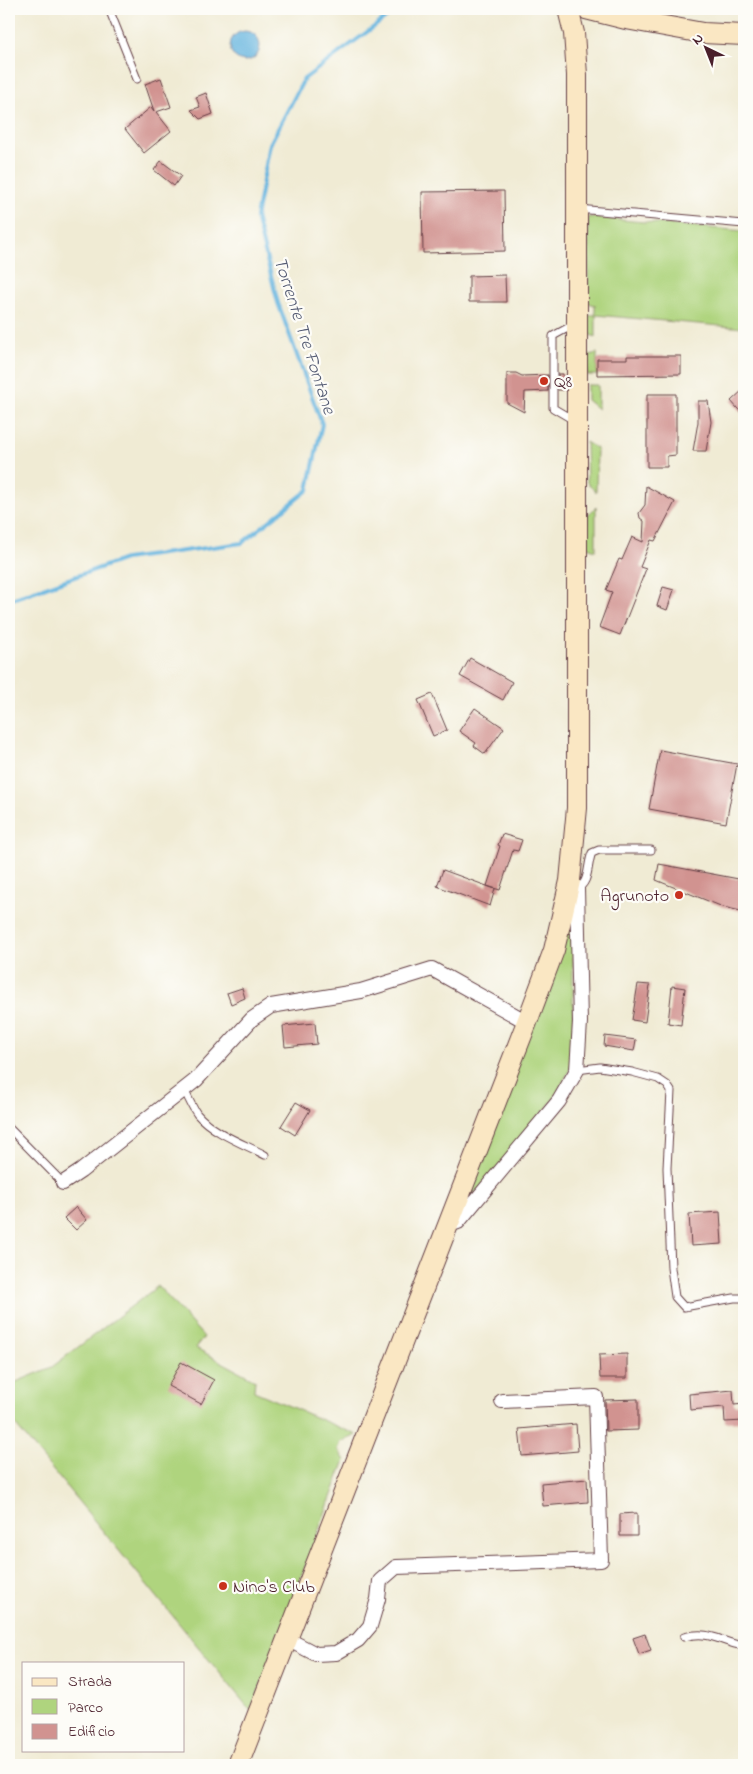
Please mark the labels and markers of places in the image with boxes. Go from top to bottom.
place label: Q8 [554,370,573,396]
marker: Q8 [538,375,550,387]
place label: Agrunoto [600,884,669,911]
marker: Agrunoto [673,889,685,901]
place label: Nino's Club [233,1575,315,1601]
marker: Nino's Club [217,1580,229,1592]

